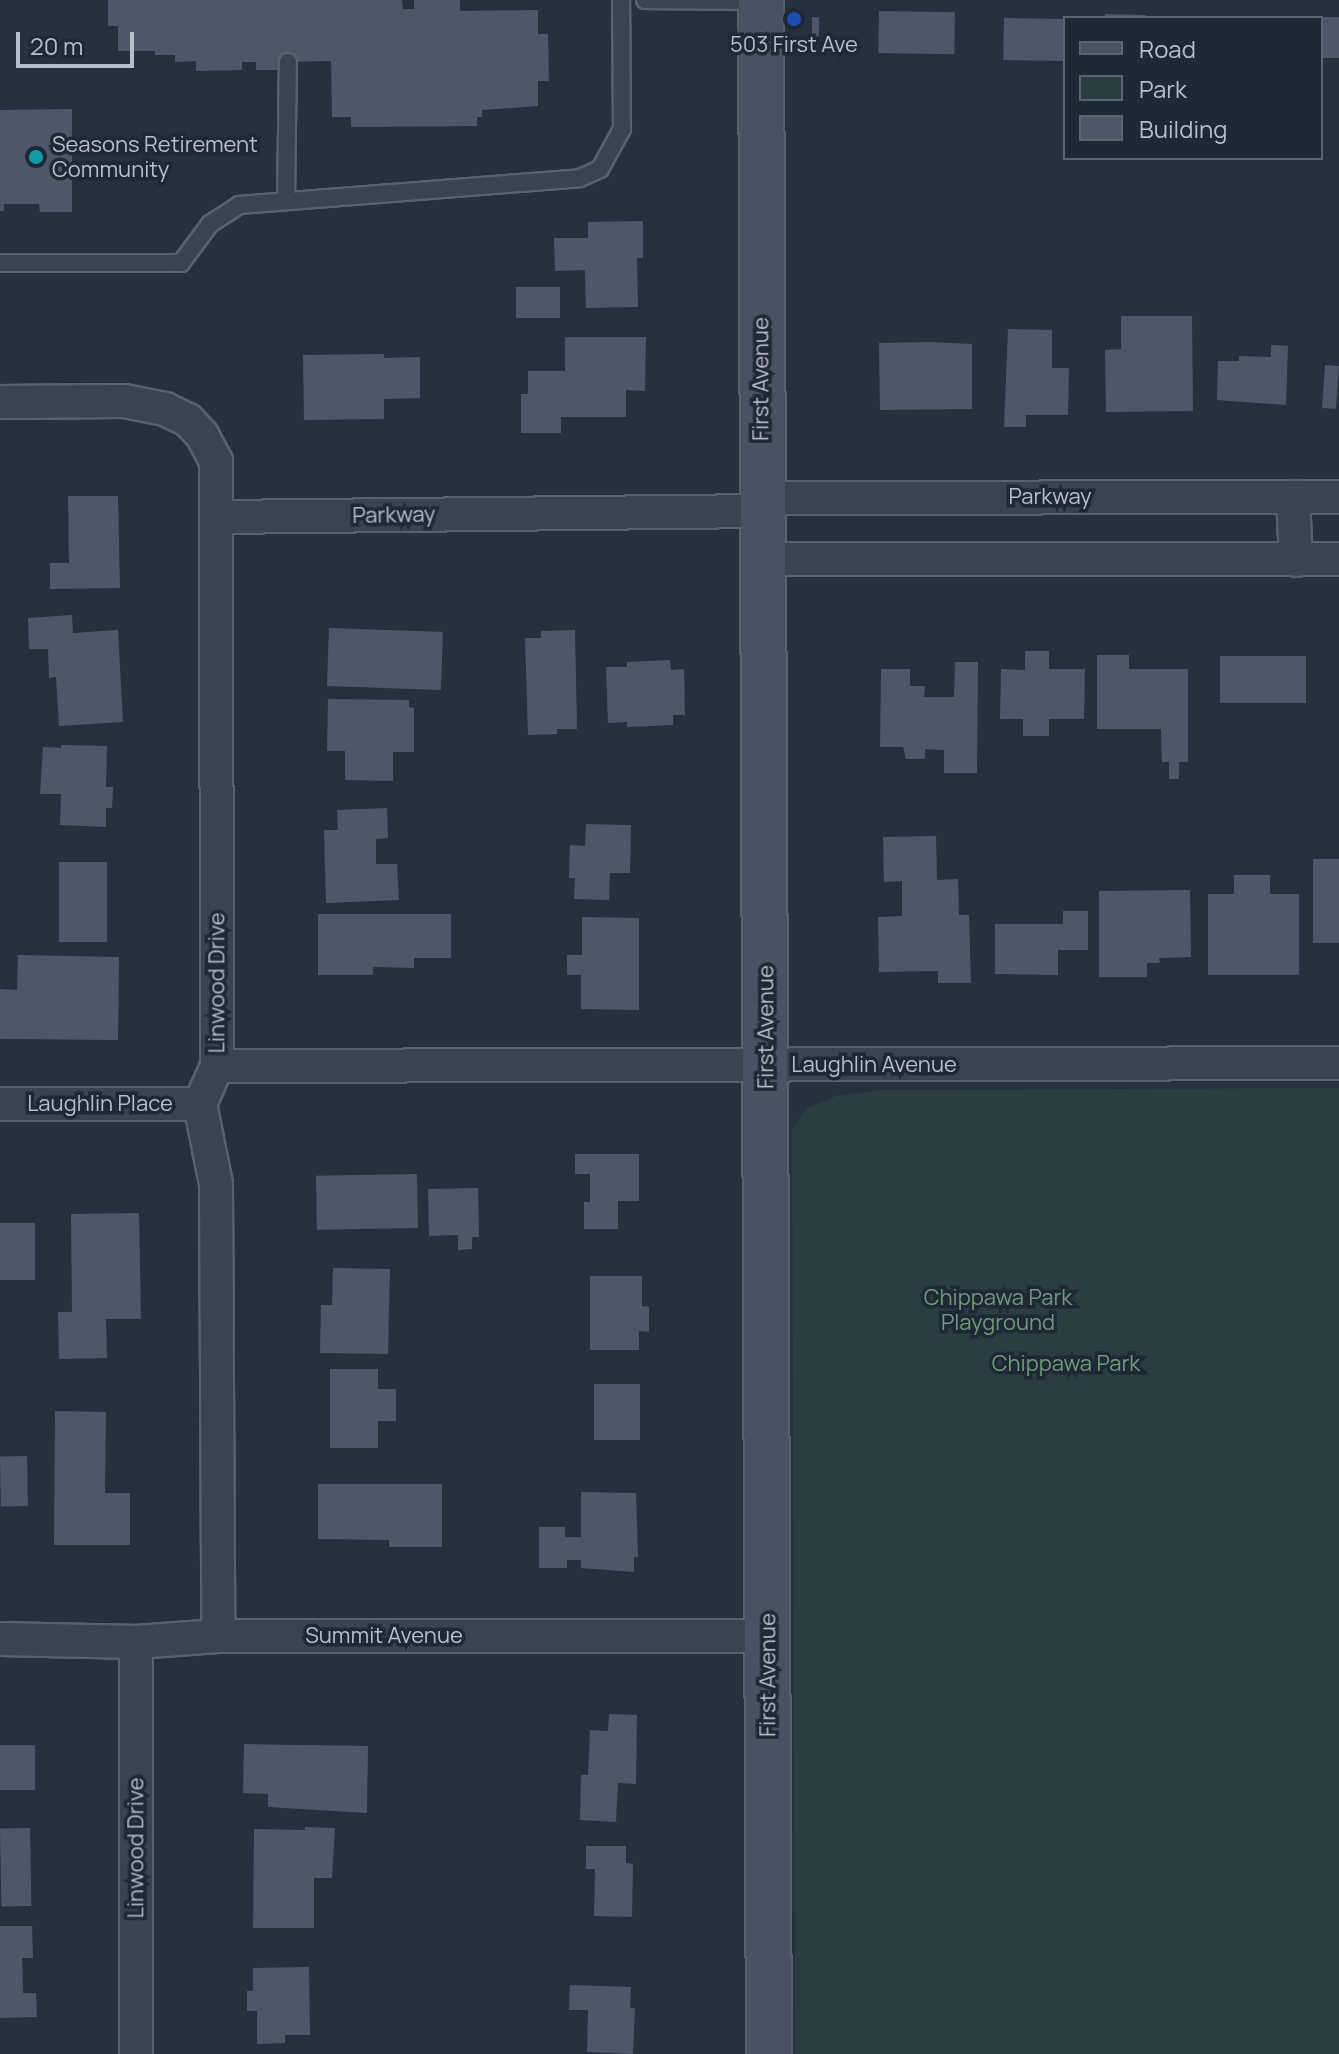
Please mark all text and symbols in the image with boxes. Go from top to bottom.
marker: 503 First Ave [785,10,803,28]
scale bar [20,16,138,66]
legend [1063,16,1323,160]
text: 20 m [30,29,83,62]
place label: 503 First Ave [730,32,858,58]
text: Road [1139,32,1196,65]
text: Park [1139,72,1187,105]
text: Building [1139,112,1227,145]
place label: Seasons Retirement Community [52,131,258,182]
marker: Seasons Retirement Community [27,148,45,166]
street label: First Avenue [748,317,774,441]
street label: Parkway [1008,484,1092,510]
street label: Parkway [352,501,436,529]
street label: Linwood Drive [204,913,230,1053]
street label: First Avenue [753,965,779,1089]
street label: Laughlin Avenue [791,1052,957,1078]
street label: Laughlin Place [27,1091,173,1117]
park label: Chippawa Park Playground [924,1284,1072,1336]
park label: Chippawa Park [992,1351,1140,1377]
street label: First Avenue [755,1613,781,1737]
street label: Summit Avenue [305,1623,463,1649]
street label: Linwood Drive [123,1778,149,1918]

